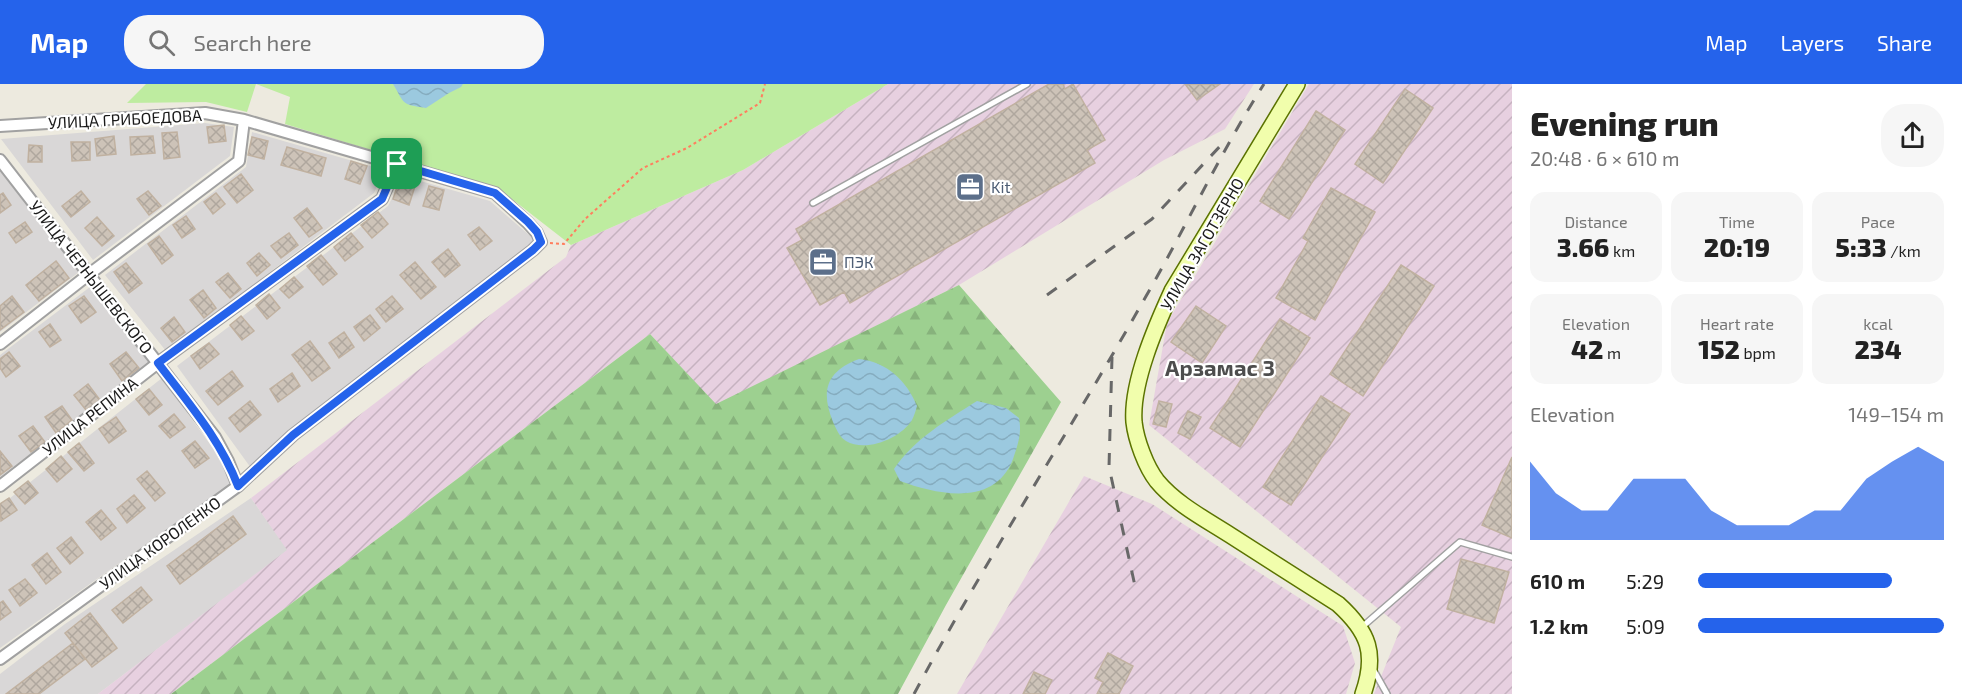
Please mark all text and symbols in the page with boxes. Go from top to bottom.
search box [124,15,544,69]
text: Map [30,25,88,59]
icon: search [145,26,178,59]
text: Search here [193,29,312,55]
text: Map [1705,30,1747,55]
text: Layers [1780,30,1844,55]
text: Share [1877,30,1932,55]
text: Evening run [1530,103,1719,143]
button: share [1881,104,1944,167]
street label: УЛИЦА ГРИБОЕДОВА [48,105,202,132]
pin [371,138,422,189]
text: 20:48 · 6 × 610 m [1530,146,1680,170]
icon: arrive [380,147,413,180]
office icon: Kit [954,171,986,203]
street label: УЛИЦА ЗАГОТЗЕРНО [1156,174,1247,313]
place label: Kit [991,177,1011,196]
street label: УЛИЦА ЧЕРНЫШЕВСКОГО [26,196,157,357]
text: Distance [1564,212,1628,231]
text: Time [1719,212,1755,231]
text: Pace [1861,212,1895,231]
text: 3.66 [1557,231,1609,262]
text: 20:19 [1704,231,1770,262]
text: 5:33 [1835,231,1887,262]
text: km [1609,241,1635,260]
text: /km [1887,241,1921,260]
office icon: ПЭК [807,246,839,278]
place label: ПЭК [844,252,874,271]
text: Elevation [1562,314,1630,333]
text: Heart rate [1700,314,1774,333]
text: kcal [1863,314,1893,333]
text: 42 [1571,333,1603,364]
text: 152 [1698,333,1740,364]
text: 234 [1854,333,1902,364]
text: m [1603,343,1621,362]
text: bpm [1740,343,1776,362]
district label: Арзамас 3 [1165,354,1275,380]
street label: УЛИЦА РЕПИНА [38,373,141,459]
text: Elevation [1530,402,1615,426]
text: 149–154 m [1848,402,1944,426]
street label: УЛИЦА КОРОЛЕНКО [96,492,224,593]
text: 610 m [1530,569,1585,593]
text: 5:29 [1626,569,1664,593]
text: 1.2 km [1530,614,1588,638]
text: 5:09 [1626,614,1665,638]

